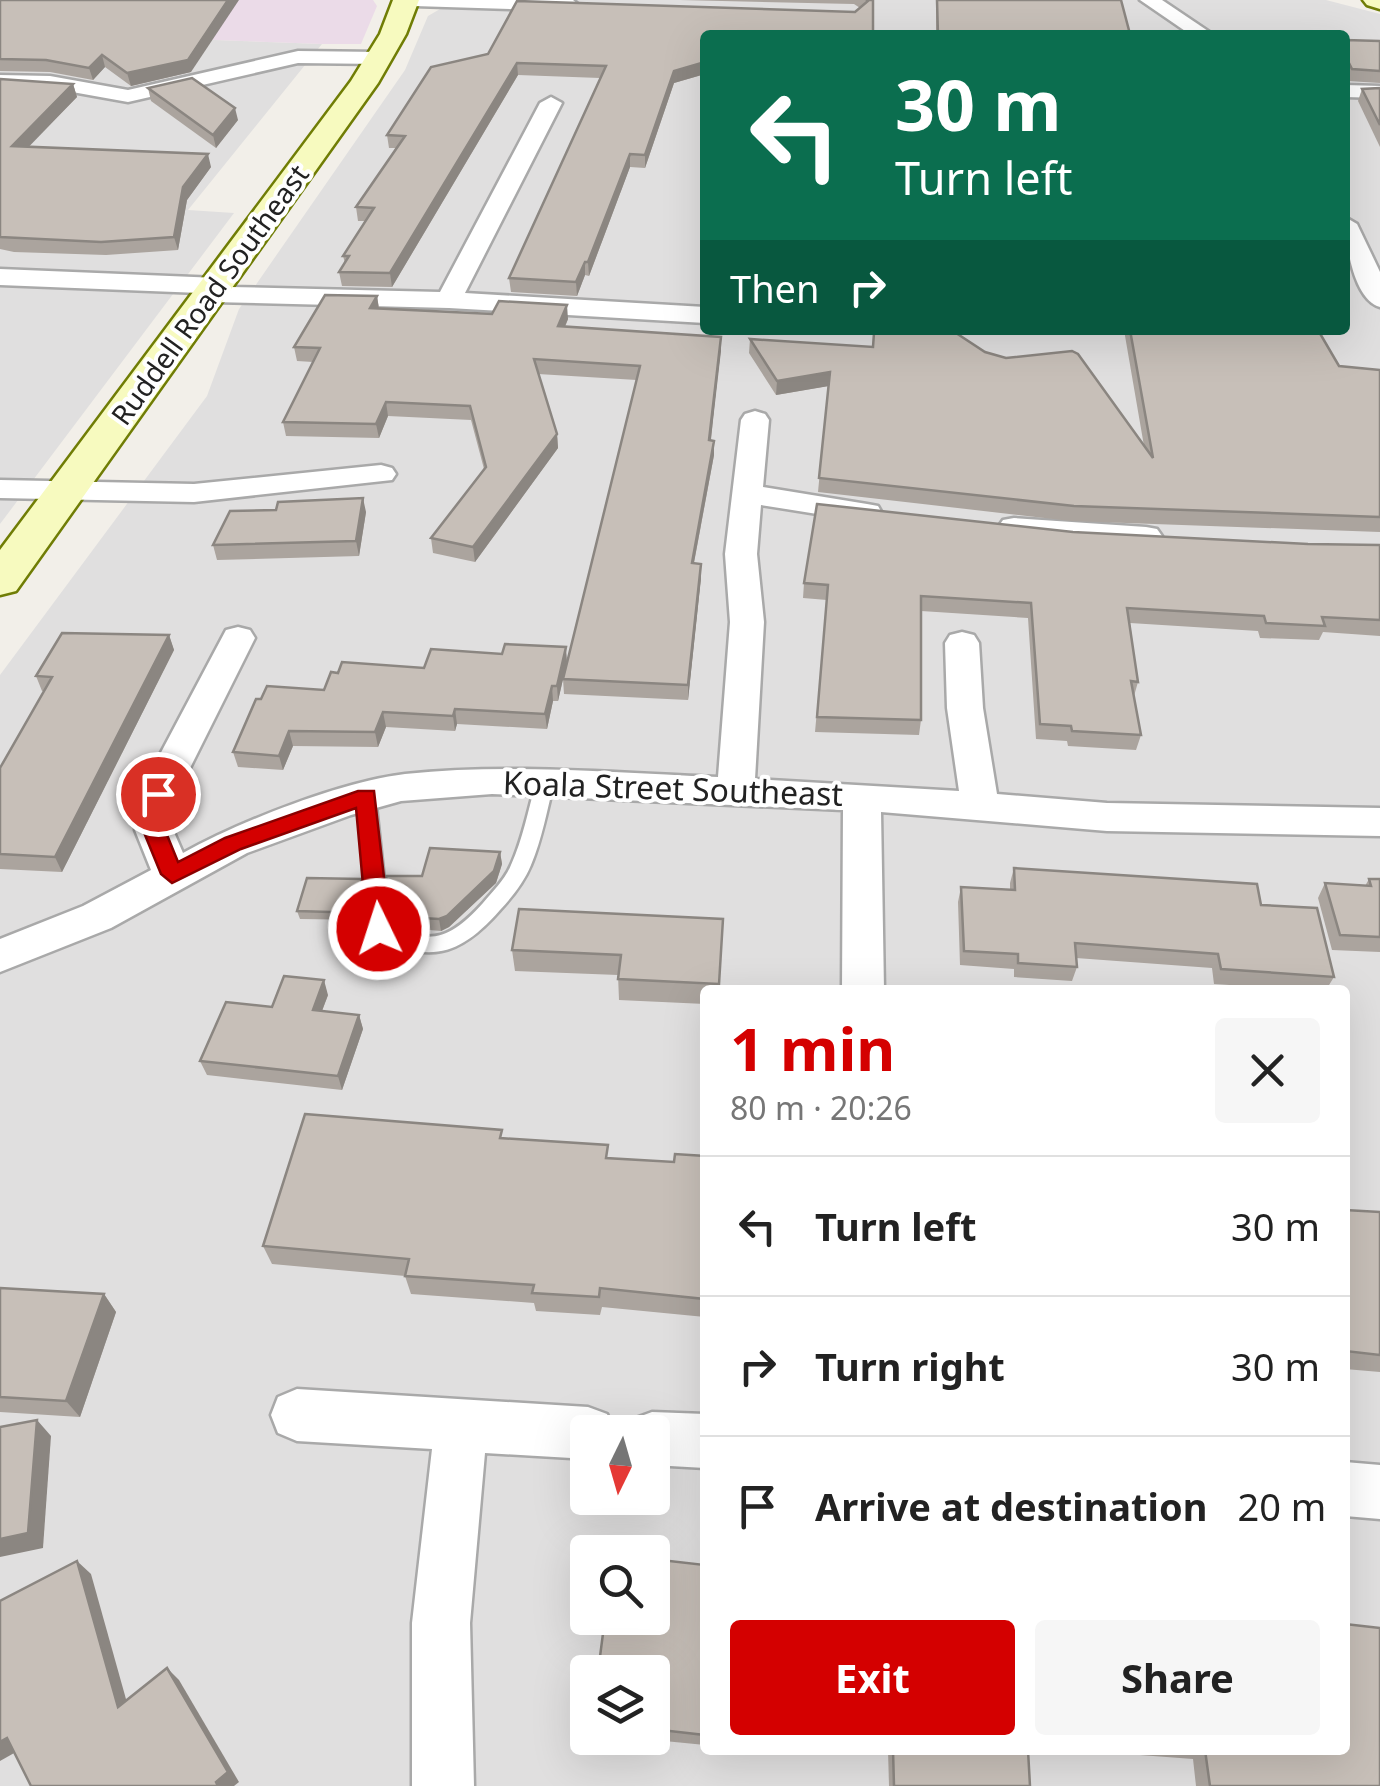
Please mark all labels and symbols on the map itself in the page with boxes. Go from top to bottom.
street label: Ruddell Road Southeast [102,157,317,432]
pin [116,752,201,837]
street label: Koala Street Southeast [502,760,844,815]
position arrow [327,877,431,981]
north arrow [570,1415,670,1515]

